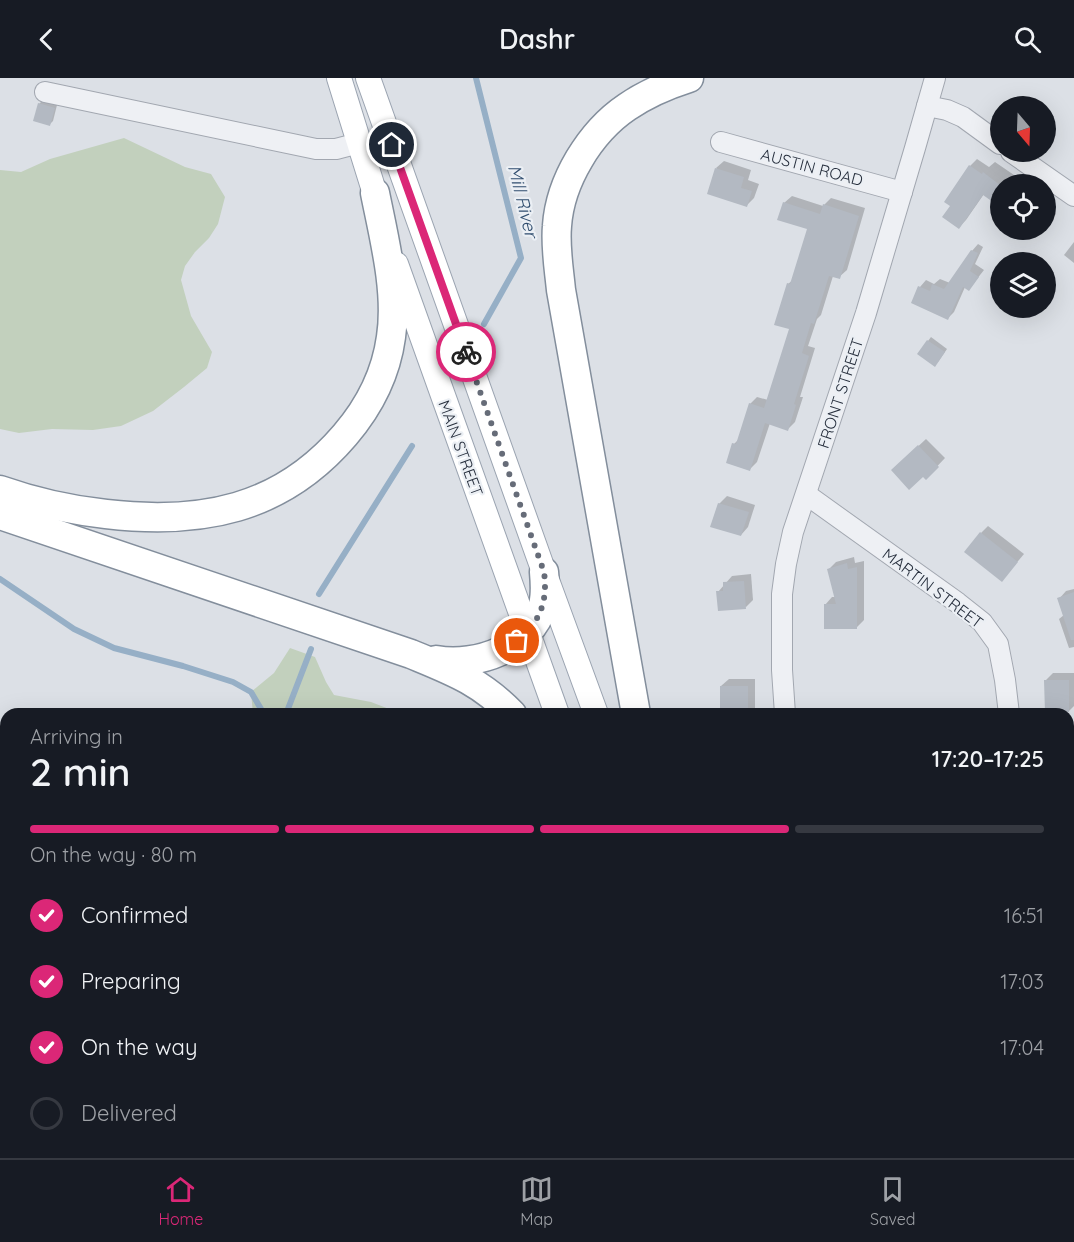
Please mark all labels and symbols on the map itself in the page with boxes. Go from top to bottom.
north arrow [990,96,1056,162]
pin [366,119,417,170]
street label: AUSTIN ROAD [759,144,865,190]
water label: Mill River [503,162,544,242]
courier [436,322,496,382]
street label: FRONT STREET [813,335,867,451]
street label: MAIN STREET [434,397,488,499]
street label: MARTIN STREET [879,544,988,633]
pin [491,615,542,666]

